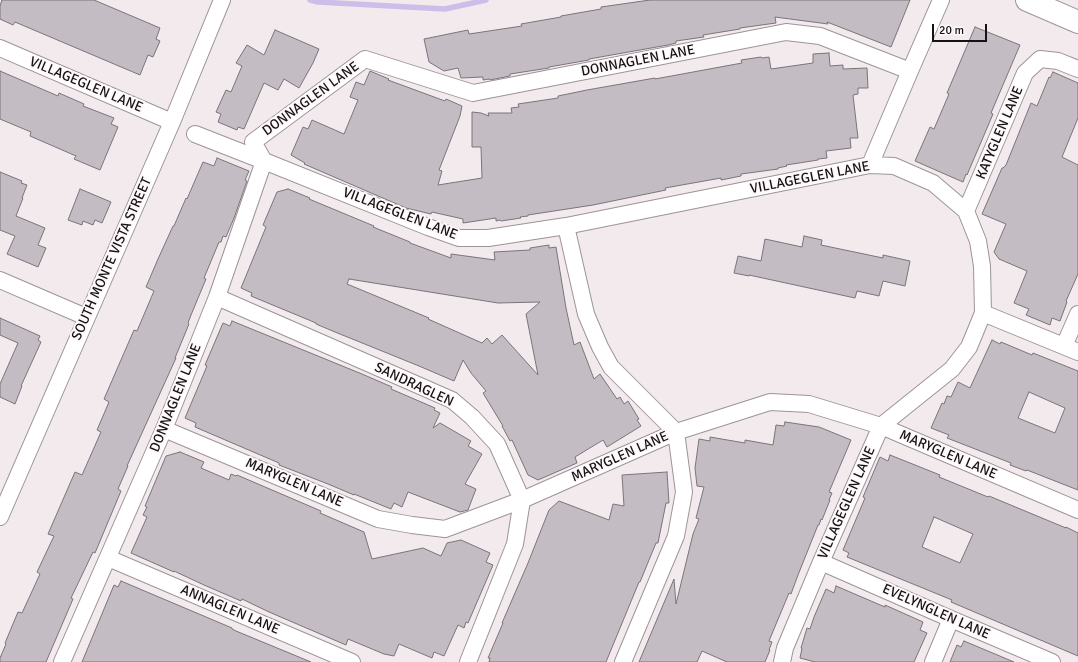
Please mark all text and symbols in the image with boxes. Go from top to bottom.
scale bar [934,16,989,42]
text: 20 m [939,23,964,38]
street label: DONNAGLEN LANE [580,42,696,80]
street label: VILLAGEGLEN LANE [27,54,145,116]
street label: DONNAGLEN LANE [259,58,363,140]
street label: KATYGLEN LANE [973,84,1027,182]
street label: VILLAGEGLEN LANE [749,158,871,198]
street label: SOUTH MONTE VISTA STREET [68,175,156,343]
street label: VILLAGEGLEN LANE [340,184,460,244]
street label: DONNAGLEN LANE [147,341,205,455]
street label: SANDRAGLEN [372,359,456,411]
street label: MARYGLEN LANE [897,427,999,483]
street label: MARYGLEN LANE [569,428,671,486]
street label: VILLAGEGLEN LANE [815,444,879,562]
street label: MARYGLEN LANE [243,455,345,511]
street label: EVELYNGLEN LANE [880,581,992,643]
street label: ANNAGLEN LANE [178,582,282,638]

